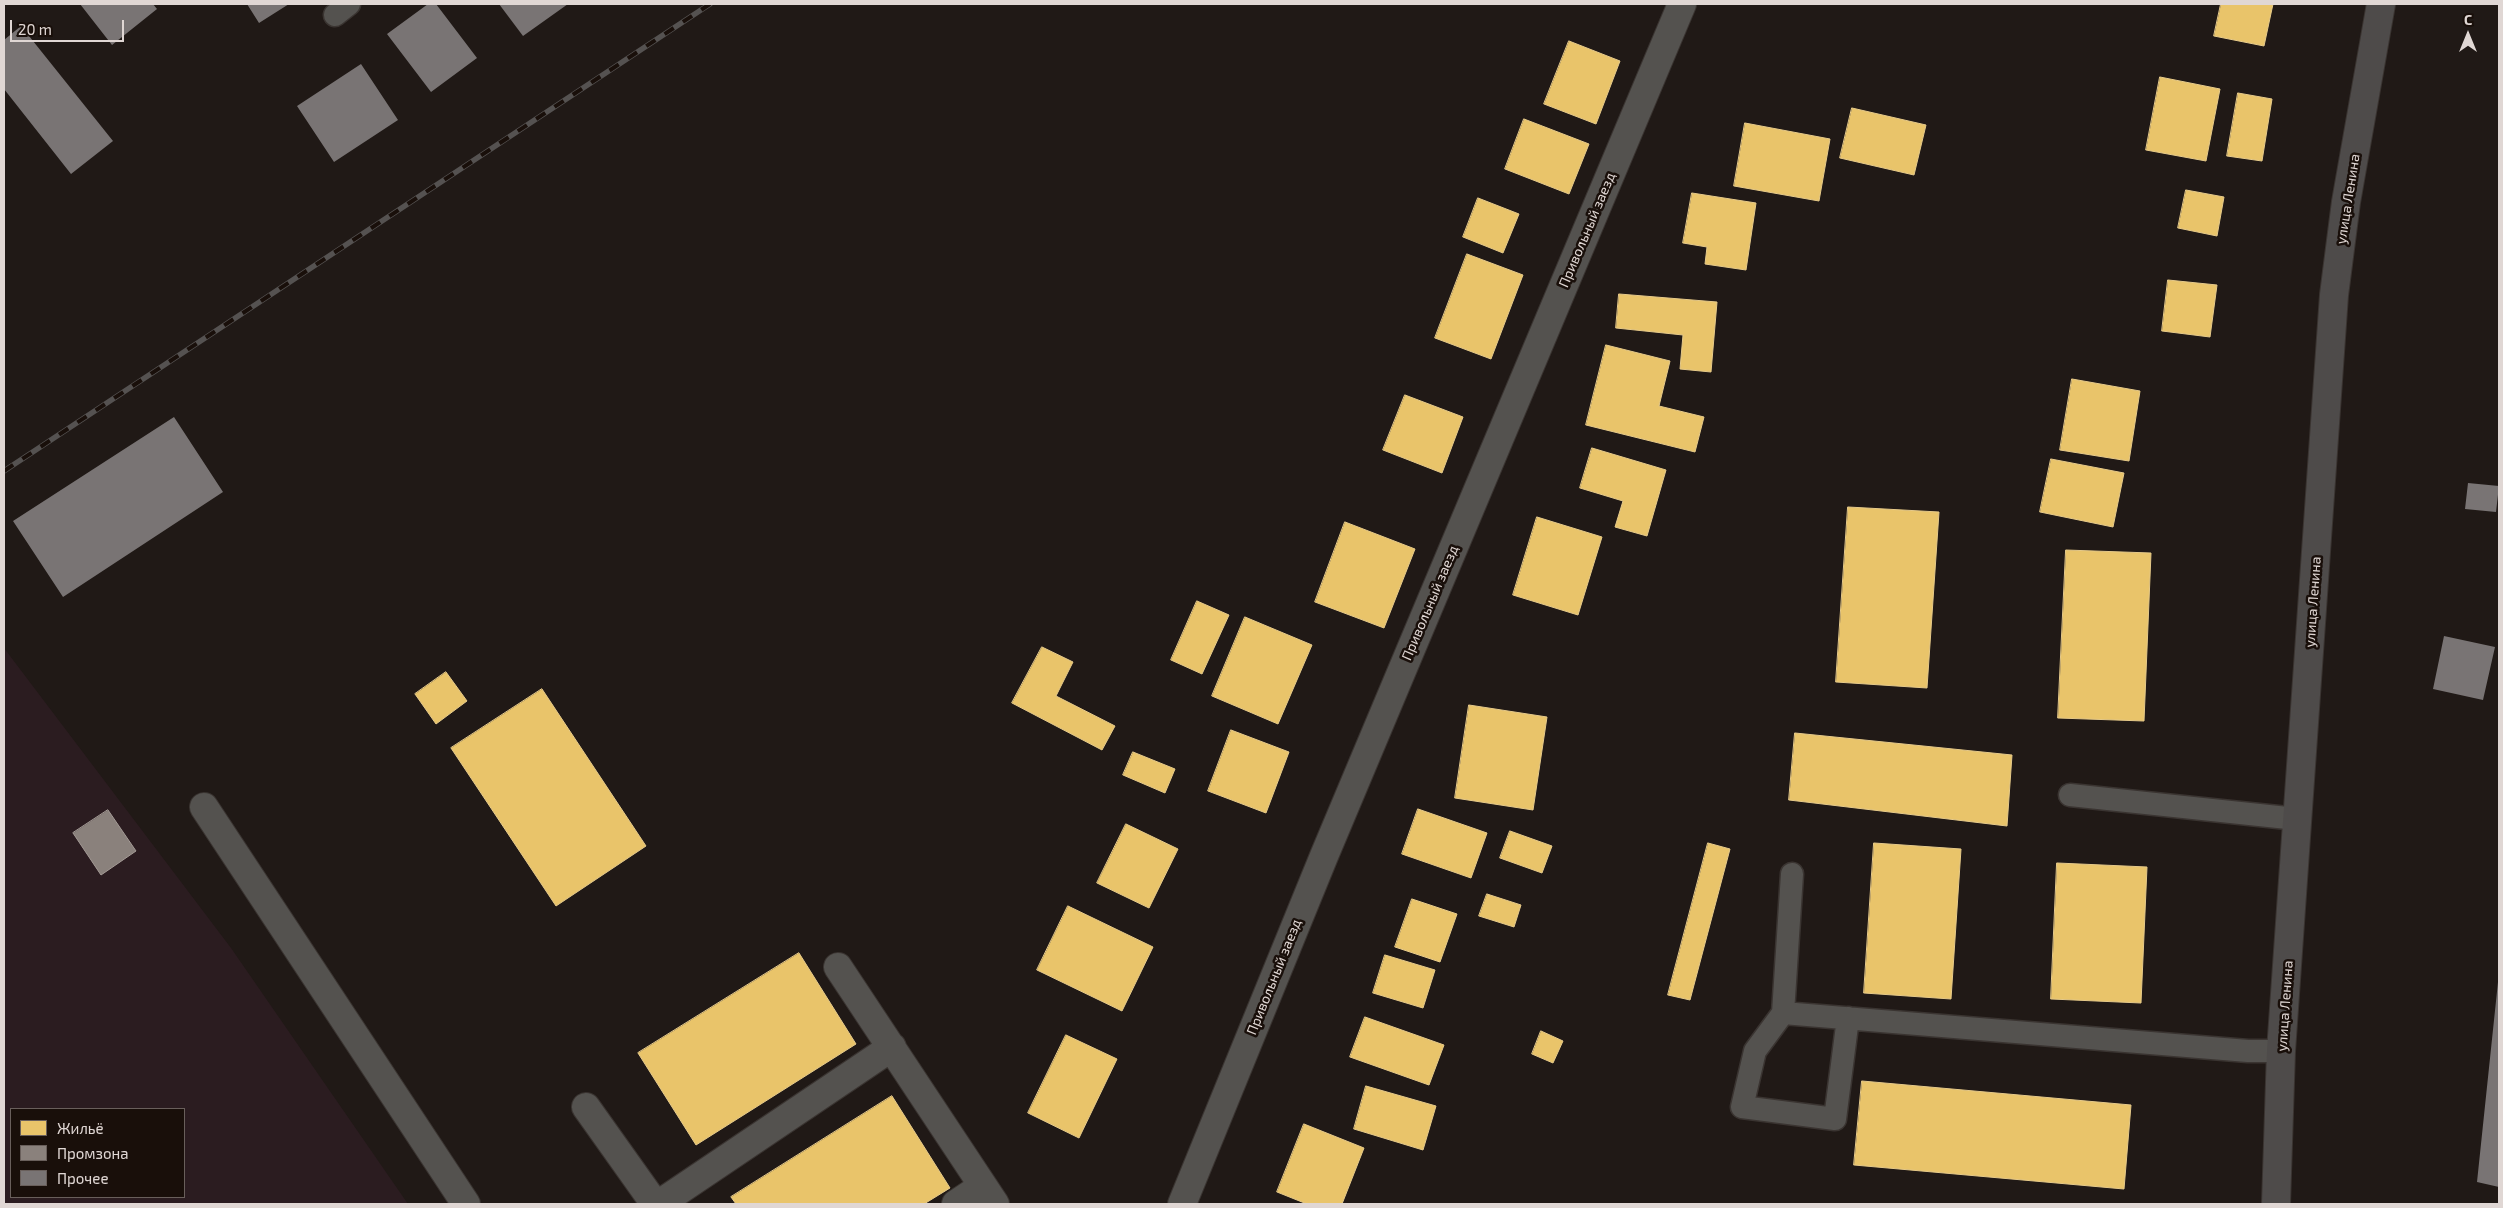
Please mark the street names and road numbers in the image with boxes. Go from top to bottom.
street label: улица Ленина [2333,153,2363,245]
street label: Привольный заезд [1555,170,1619,290]
street label: Привольный заезд [1398,543,1462,663]
street label: улица Ленина [2301,556,2325,648]
street label: Привольный заезд [1243,917,1305,1037]
street label: улица Ленина [2273,960,2297,1052]

